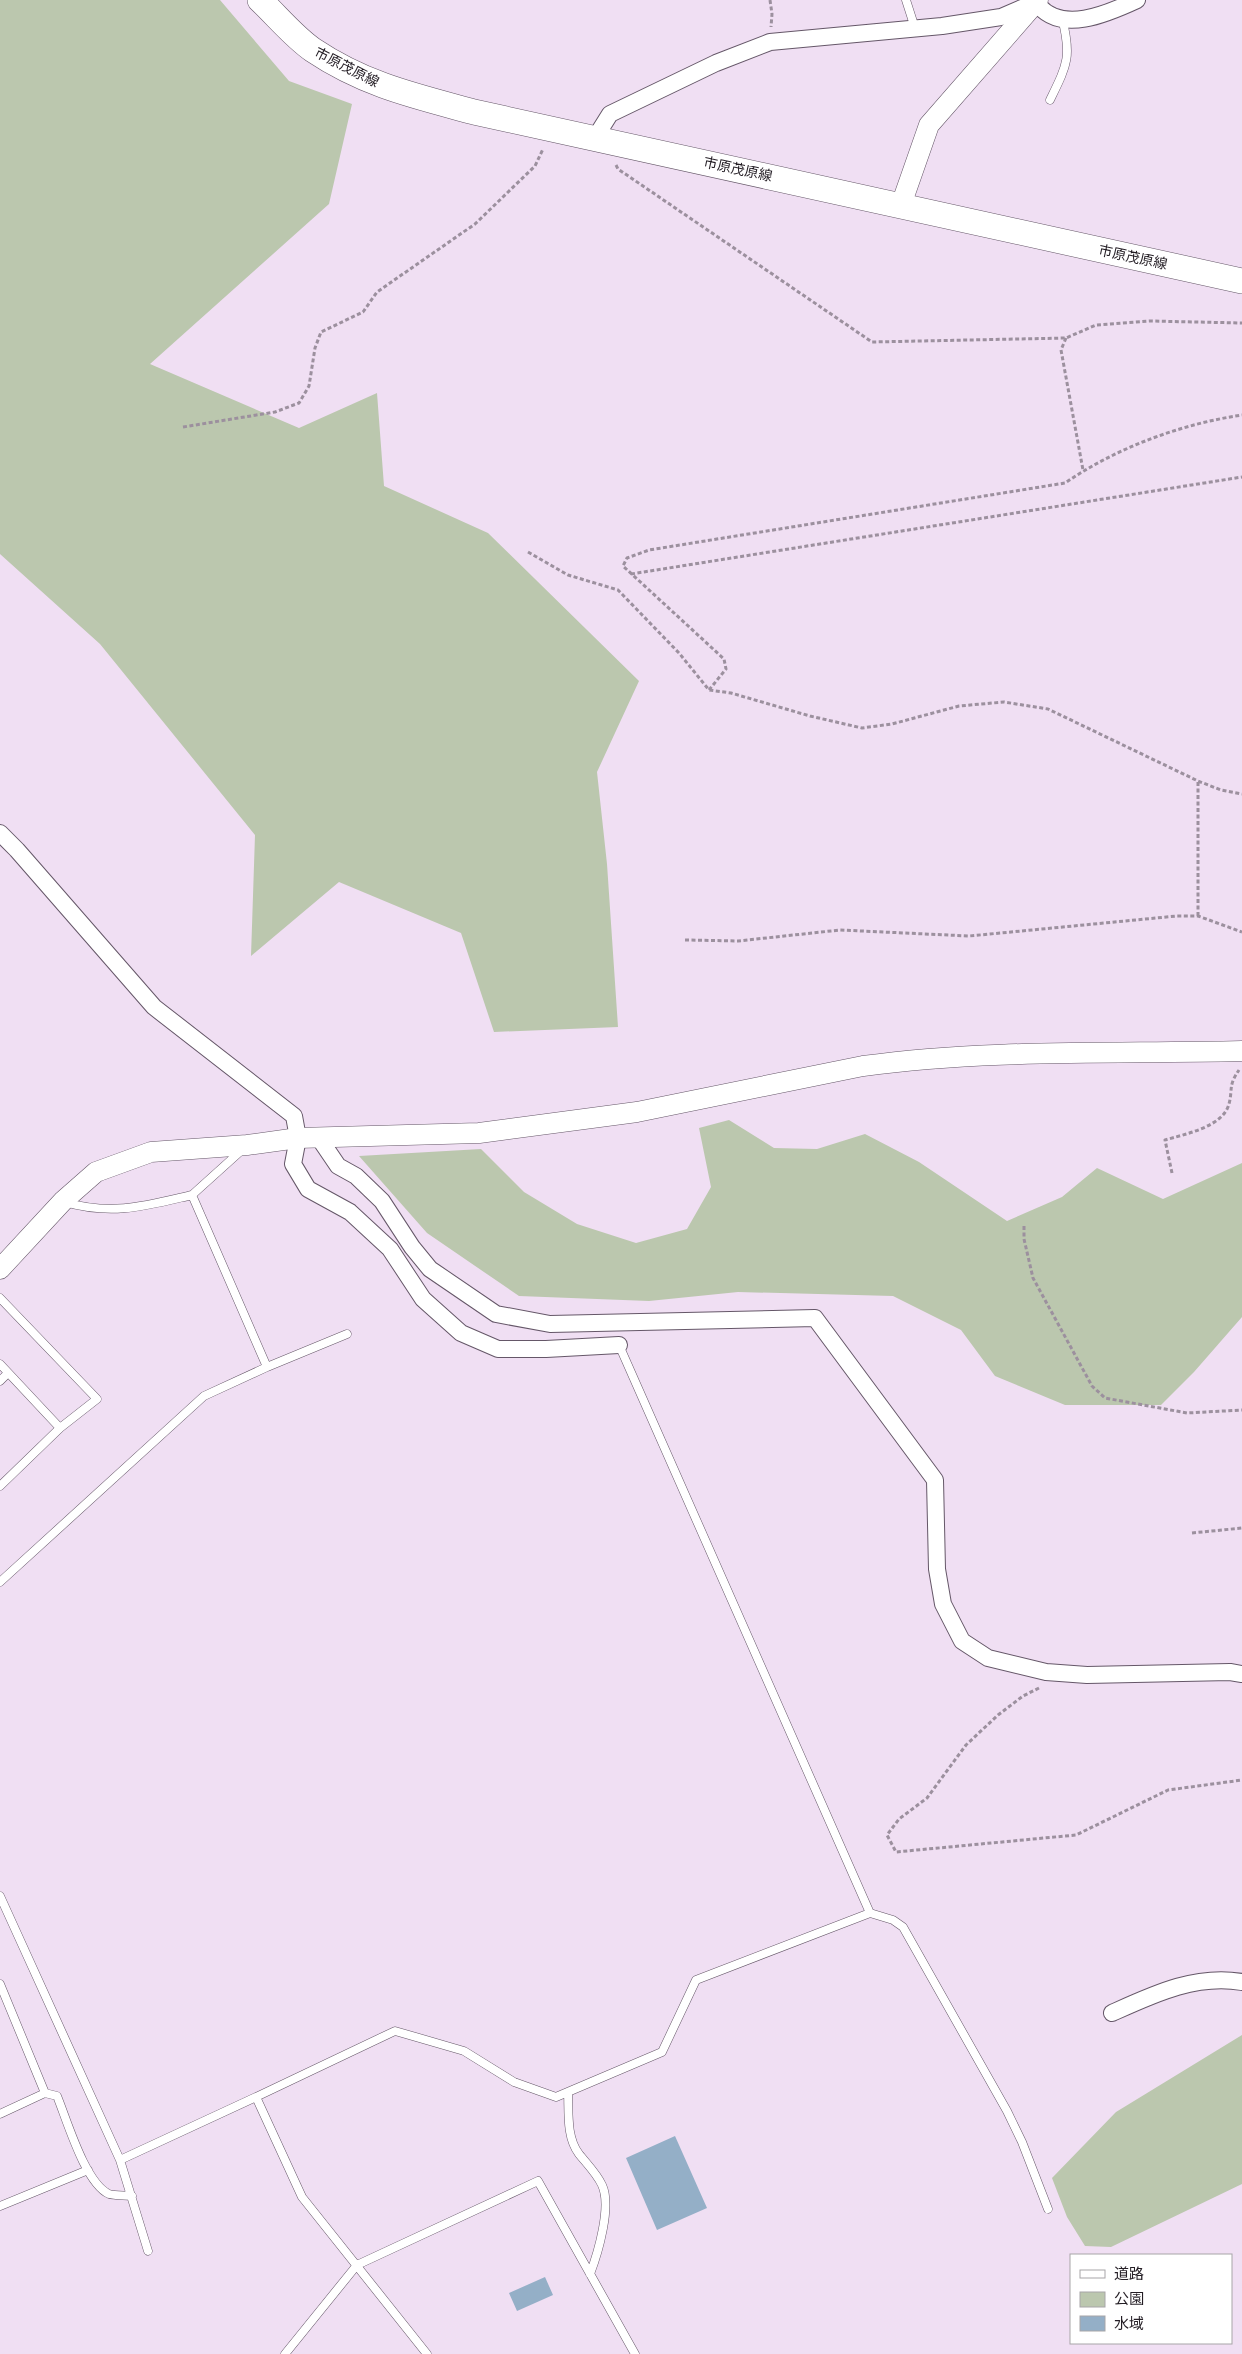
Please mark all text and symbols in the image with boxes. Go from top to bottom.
street label: 市原茂原線 [312,44,382,90]
street label: 市原茂原線 [702,154,774,184]
street label: 市原茂原線 [1097,242,1169,272]
legend [1070,2254,1232,2344]
text: 道路 [1114,2265,1144,2283]
text: 公園 [1114,2290,1144,2308]
text: 水域 [1114,2315,1144,2333]

